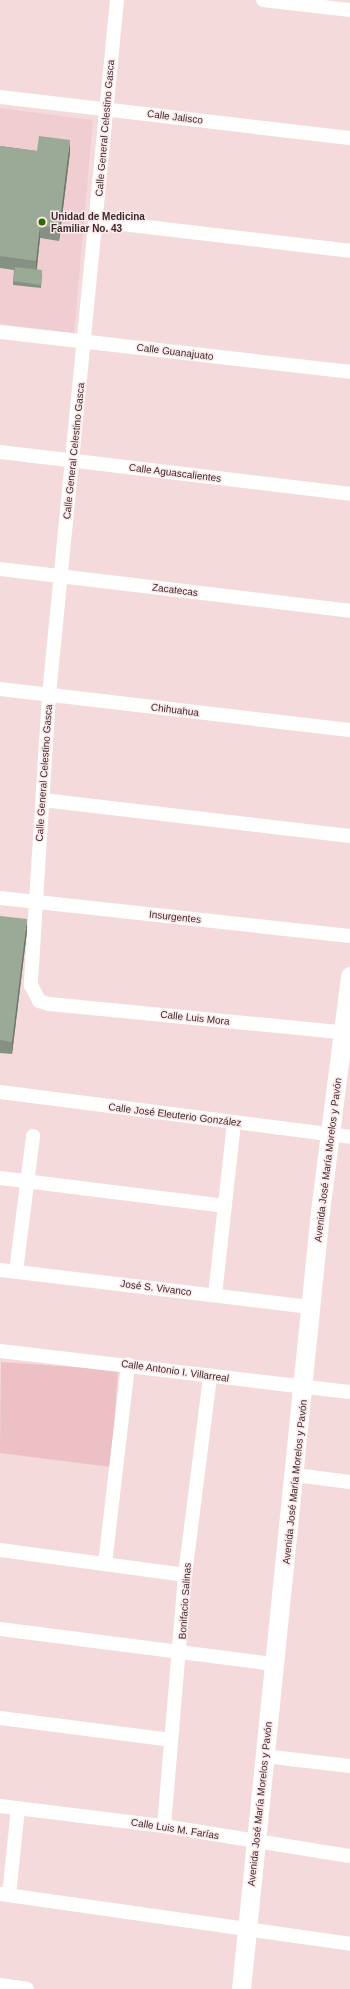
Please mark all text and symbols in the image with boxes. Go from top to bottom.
street label: Calle General Celestino Gasca [93,59,117,197]
street label: Calle Jalisco [146,108,204,126]
place label: Unidad de Medicina Familiar No. 43 [51,210,145,234]
marker: Unidad de Medicina Familiar No. 43 [36,216,48,228]
street label: Calle Guanajuato [136,341,214,363]
street label: Calle General Celestino Gasca [61,382,87,520]
street label: Calle Aguascalientes [128,461,222,485]
street label: Zacatecas [151,581,199,599]
street label: Chihuahua [150,701,200,719]
street label: Calle General Celestino Gasca [33,704,55,842]
street label: Insurgentes [148,908,202,926]
street label: Calle Luis Mora [160,1008,230,1028]
street label: Avenida José María Morelos y Pavón [312,1077,344,1243]
street label: Calle José Eleuterio González [108,1101,242,1129]
street label: José S. Vivanco [120,1278,192,1298]
street label: Calle Antonio I. Villarreal [120,1357,230,1385]
street label: Avenida José María Morelos y Pavón [280,1399,310,1565]
street label: Bonifacio Salinas [176,1562,194,1640]
street label: Avenida José María Morelos y Pavón [245,1721,275,1887]
street label: Calle Luis M. Farías [130,1816,220,1842]

